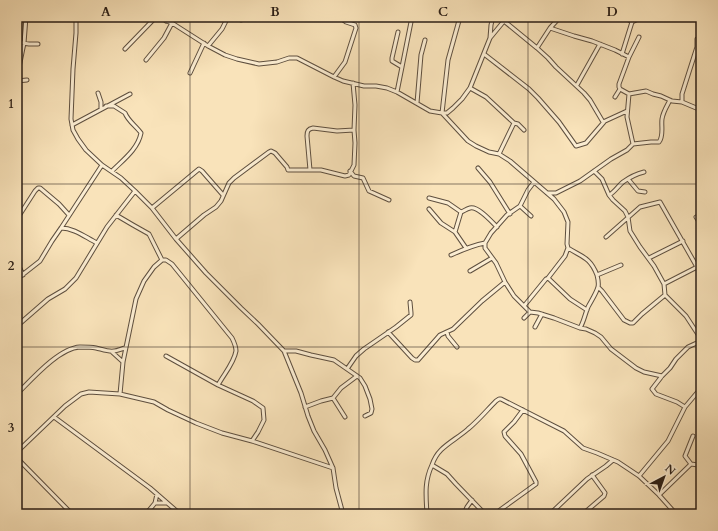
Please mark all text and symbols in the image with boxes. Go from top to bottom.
text: A [101,3,111,21]
text: B [270,3,280,21]
text: C [438,3,448,21]
text: D [606,3,618,21]
text: 1 [8,95,14,113]
text: 2 [8,257,15,275]
text: 3 [8,419,15,437]
north arrow [644,457,684,497]
text: N [662,461,679,479]

